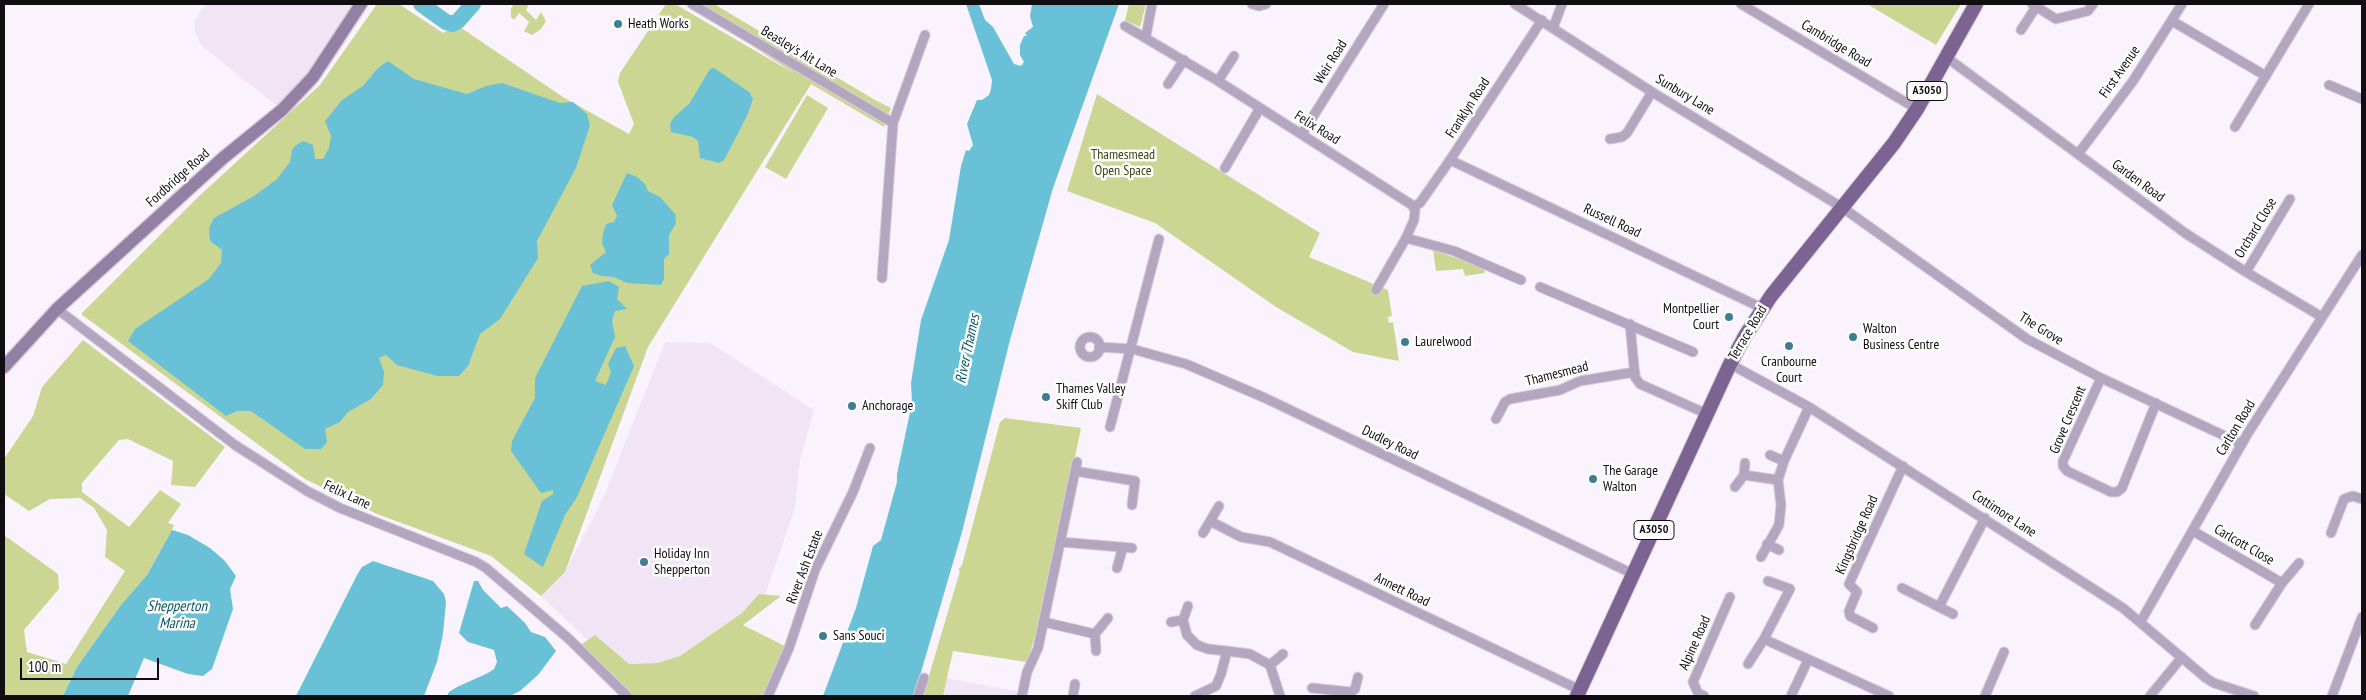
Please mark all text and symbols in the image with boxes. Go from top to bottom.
place label: Heath Works [628,16,689,32]
street label: Cambridge Road [1798,17,1874,71]
marker: Heath Works [612,18,624,30]
street label: Beasley's Ait Lane [758,23,840,81]
street label: Weir Road [1311,37,1351,87]
street label: First Avenue [2096,43,2144,101]
street label: Sunbury Lane [1653,71,1717,119]
street label: Franklyn Road [1442,75,1494,141]
road number: A3050 [1907,82,1947,100]
street label: Felix Road [1291,108,1343,148]
street label: Fordbridge Road [143,145,213,211]
park label: Thamesmead Open Space [1091,147,1155,180]
street label: Garden Road [2108,156,2168,206]
street label: Orchard Close [2231,195,2281,261]
street label: Russell Road [1581,200,1643,242]
place label: Montpellier Court [1663,301,1719,334]
street label: Terrace Road [1725,302,1771,364]
street label: The Grove [2016,309,2066,349]
marker: Montpellier Court [1723,311,1735,323]
water label: River Thames [952,313,984,385]
place label: Walton Business Centre [1863,321,1939,354]
marker: Walton Business Centre [1847,331,1859,343]
place label: Laurelwood [1415,334,1471,350]
marker: Laurelwood [1399,336,1411,348]
marker: Cranbourne Court [1783,340,1795,352]
place label: Cranbourne Court [1761,354,1817,387]
street label: Thamesmead [1524,358,1590,390]
place label: Thames Valley Skiff Club [1056,381,1125,414]
street label: Grove Crescent [2046,384,2090,456]
marker: Thames Valley Skiff Club [1040,391,1052,403]
street label: Carlton Road [2213,397,2259,459]
place label: Anchorage [862,398,913,414]
marker: Anchorage [846,400,858,412]
street label: Dudley Road [1359,422,1421,464]
place label: The Garage Walton [1603,463,1658,496]
marker: The Garage Walton [1587,473,1599,485]
street label: Felix Lane [321,477,373,513]
street label: Cottimore Lane [1969,487,2039,541]
street label: Kingsbridge Road [1832,493,1882,577]
road number: A3050 [1634,520,1674,540]
street label: Carlcott Close [2211,521,2277,569]
street label: River Ash Estate [783,528,827,606]
place label: Holiday Inn Shepperton [654,546,710,578]
marker: Holiday Inn Shepperton [638,556,650,568]
street label: Annett Road [1372,569,1432,611]
water label: Shepperton Marina [147,598,207,633]
street label: Alpine Road [1676,613,1714,673]
place label: Sans Souci [833,628,885,644]
marker: Sans Souci [817,630,829,642]
scale bar [22,648,161,680]
text: 100 m [28,657,61,676]

